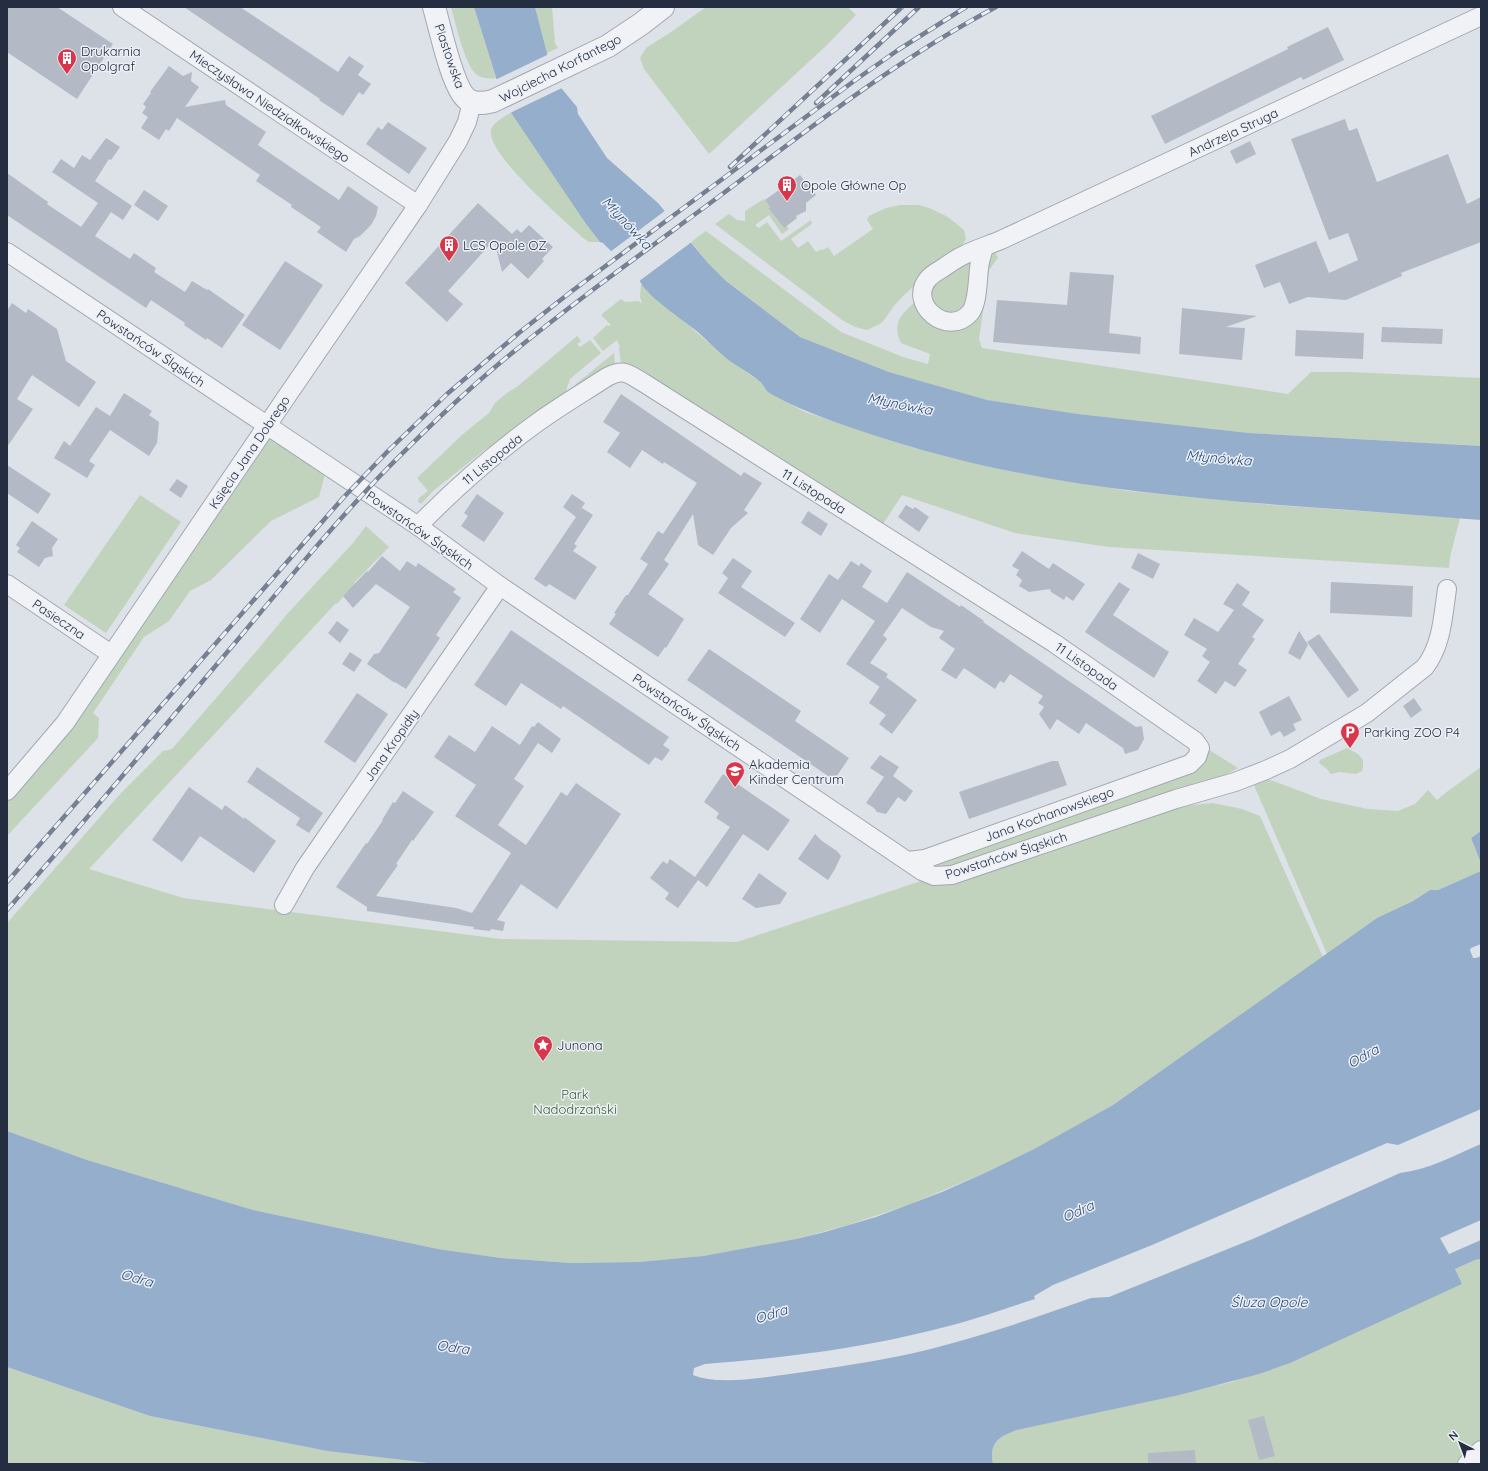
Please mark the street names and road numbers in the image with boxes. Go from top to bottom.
street label: Piastowska [431,22,469,90]
street label: Wojciecha Korfantego [496,30,624,106]
street label: Mieczysława Niedziałkowskiego [187,46,353,166]
street label: Andrzeja Struga [1186,104,1280,160]
street label: Powstańców Śląskich [94,306,208,390]
street label: Księcia Jana Dobrego [205,392,293,512]
street label: 11 Listopada [459,430,525,488]
street label: 11 Listopada [779,465,849,517]
street label: Powstańców Śląskich [363,487,477,573]
street label: Pasieczna [30,596,88,642]
street label: 11 Listopada [1053,639,1121,693]
street label: Powstańców Śląskich [630,670,744,754]
street label: Jana Kropidły [360,706,422,784]
street label: Jana Kochanowskiego [982,783,1116,845]
street label: Powstańców Śląskich [943,828,1069,882]

